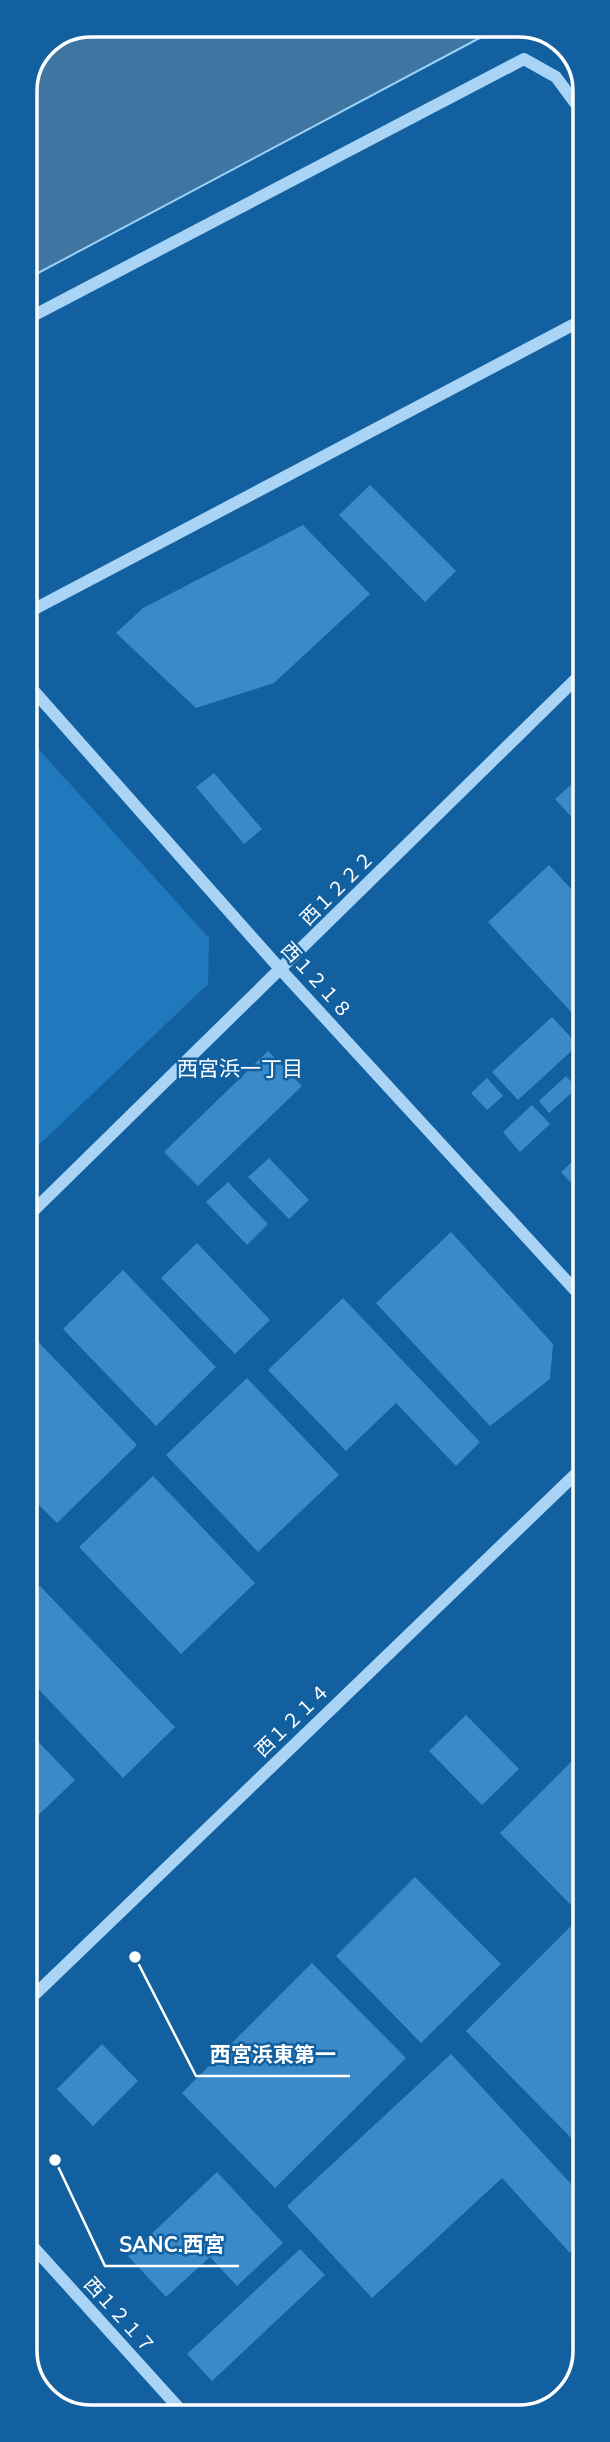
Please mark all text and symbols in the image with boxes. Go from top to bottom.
street label: 西１２２２ [295,846,380,931]
street label: 西１２１８ [275,937,358,1025]
district label: 西宮浜一丁目 [177,1055,303,1083]
street label: 西１２１４ [249,1678,336,1763]
callout: 西宮浜東第一 [196,2034,350,2076]
text: 西宮浜東第一 [210,2041,336,2069]
callout: SANC.西宮 [105,2224,239,2266]
text: SANC.西宮 [119,2231,225,2259]
street label: 西１２１７ [78,2272,161,2360]

